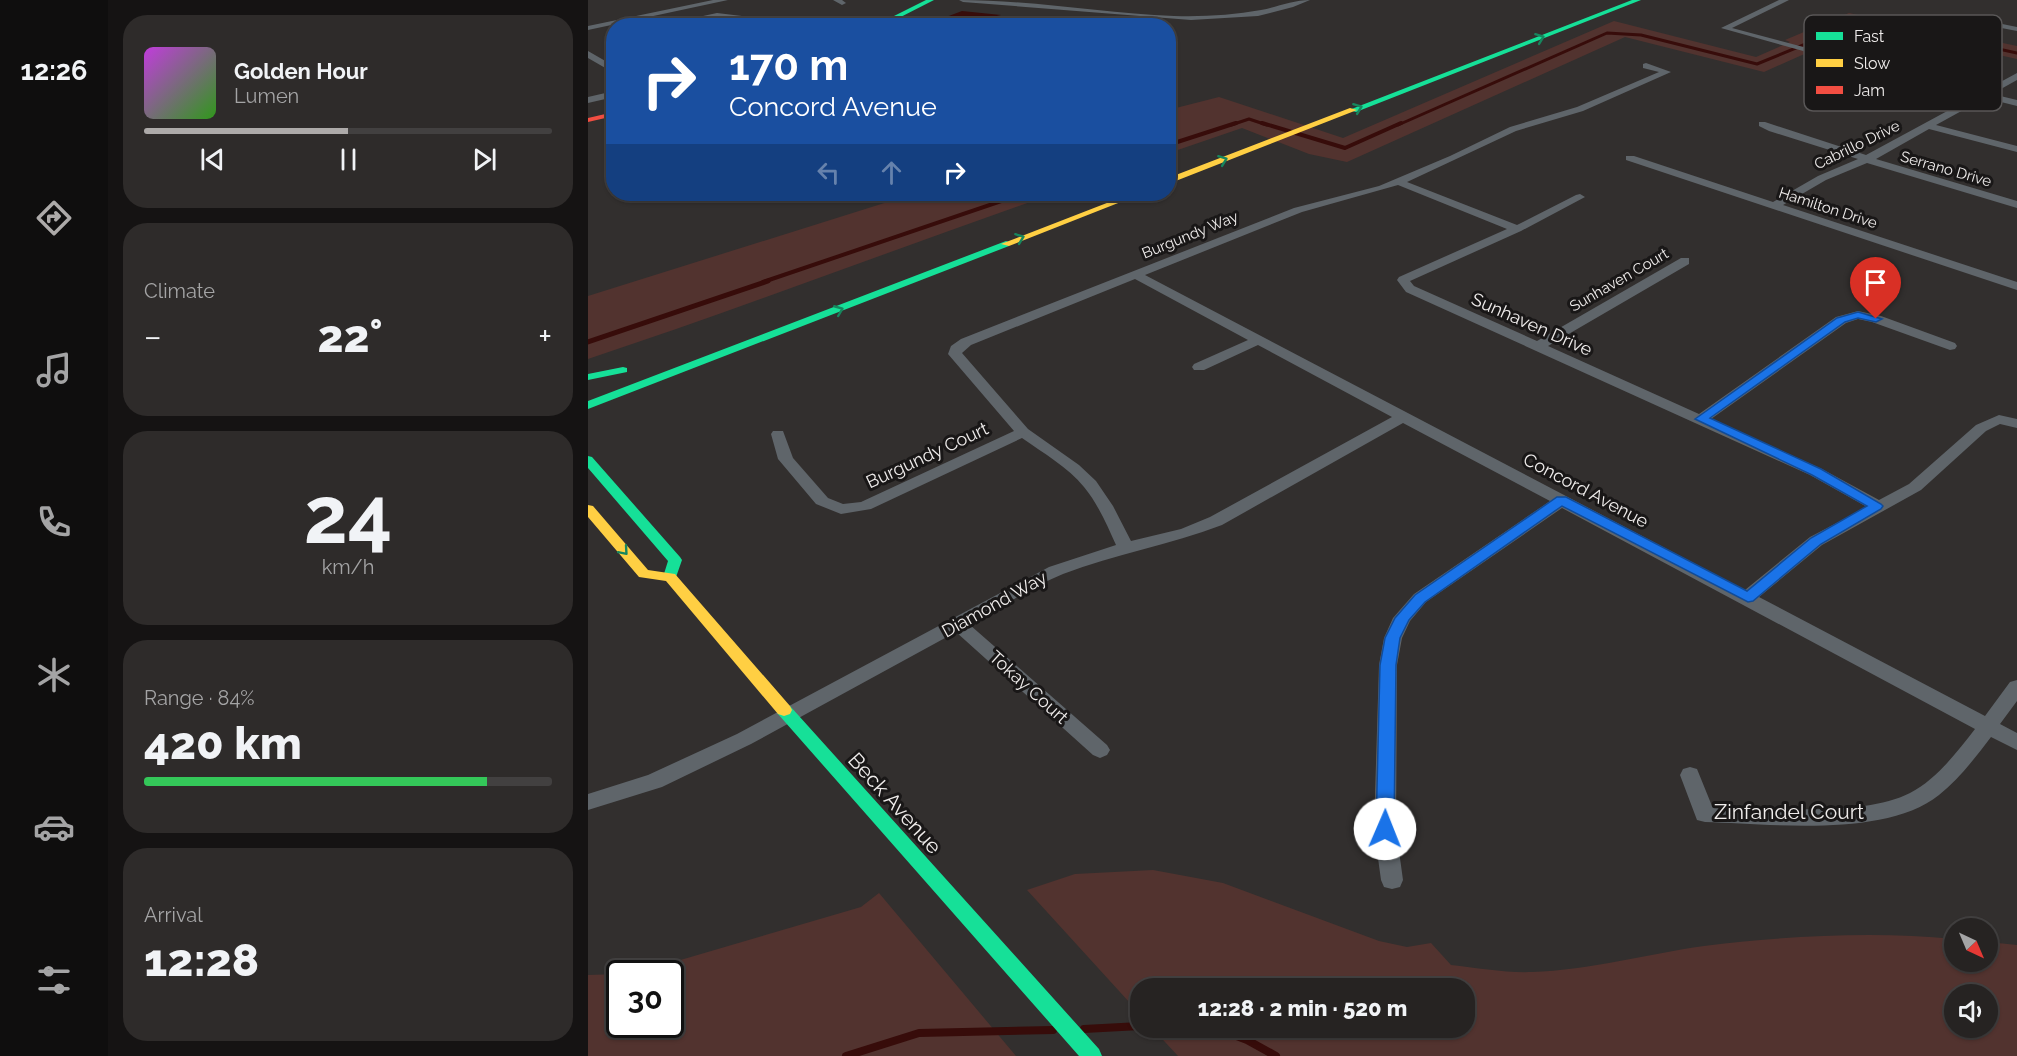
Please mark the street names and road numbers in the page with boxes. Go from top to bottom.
street label: Cabrillo Drive [1811,116,1903,173]
street label: Serrano Drive [1898,147,1994,191]
street label: Hamilton Drive [1776,184,1880,232]
street label: Burgundy Way [1139,208,1241,262]
street label: Sunhaven Court [1566,244,1672,316]
street label: Sunhaven Drive [1468,288,1596,360]
street label: Burgundy Court [863,418,991,492]
street label: Concord Avenue [1520,448,1652,532]
street label: Diamond Way [938,566,1050,641]
street label: Tokay Court [985,646,1073,728]
street label: Beck Avenue [843,747,947,859]
street label: Zinfandel Court [1714,799,1864,824]

